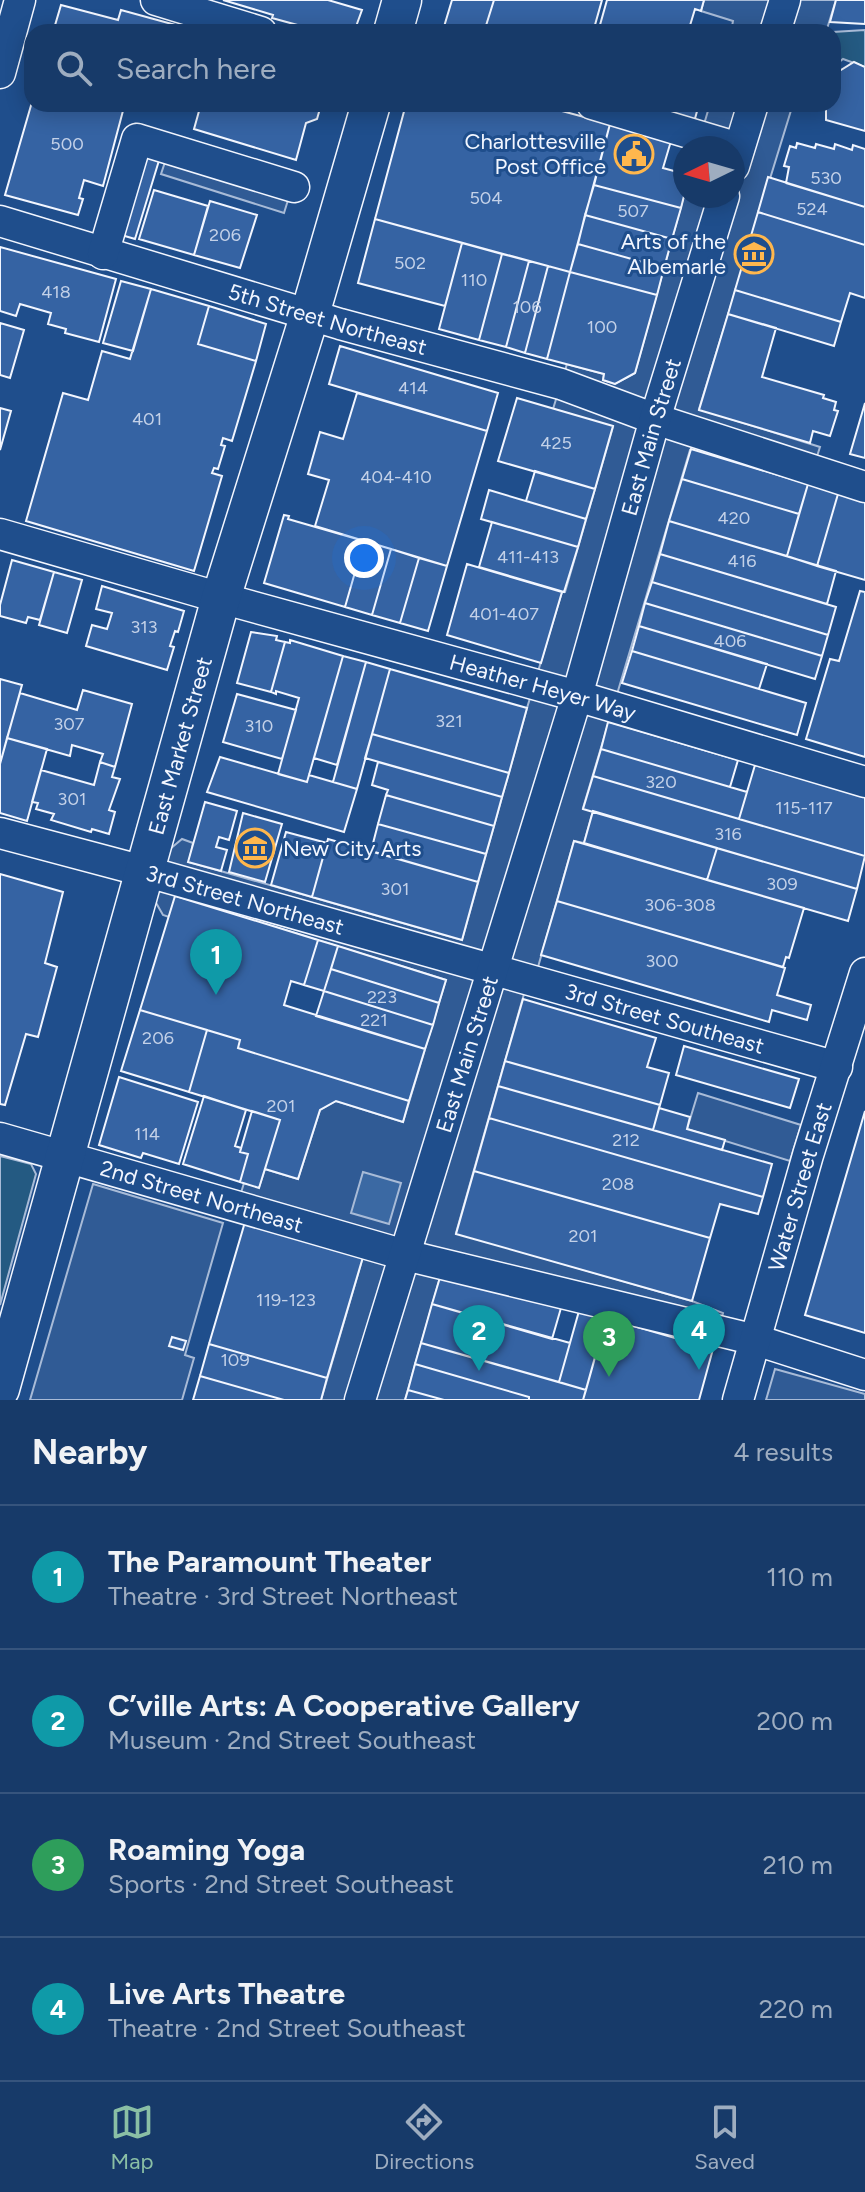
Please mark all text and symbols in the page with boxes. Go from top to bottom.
search box [24,24,841,112]
icon: search [52,46,96,90]
text: Search here [116,50,276,87]
place label: Charlottesville Post Office [465,128,606,180]
house number: 500 [50,133,84,155]
public building icon: Charlottesville Post Office [613,133,655,175]
north arrow [673,136,745,208]
house number: 530 [810,167,842,189]
house number: 504 [469,187,503,209]
house number: 524 [796,198,828,220]
house number: 507 [617,200,649,222]
house number: 206 [209,224,241,246]
place label: Arts of the Albemarle [621,228,726,280]
museum icon: Arts of the Albemarle [733,233,775,275]
house number: 502 [394,252,426,274]
house number: 110 [461,269,487,291]
street label: 5th Street Northeast [225,278,430,361]
house number: 418 [41,281,71,303]
house number: 106 [512,296,542,318]
house number: 100 [587,316,617,338]
street label: East Main Street [615,355,687,519]
house number: 414 [398,377,428,399]
house number: 401 [132,408,162,430]
house number: 425 [540,432,572,454]
house number: 404-410 [360,466,432,488]
house number: 420 [718,507,750,529]
your location [344,538,384,578]
house number: 411-413 [497,546,559,568]
house number: 416 [728,550,756,572]
house number: 401-407 [469,603,539,625]
house number: 313 [130,616,158,638]
house number: 406 [714,630,746,652]
street label: Heather Heyer Way [446,649,640,727]
street label: East Market Street [143,654,218,838]
house number: 321 [435,710,463,732]
house number: 307 [54,713,85,735]
house number: 310 [245,715,273,737]
house number: 320 [645,771,677,793]
house number: 301 [58,788,86,810]
house number: 115-117 [775,797,833,819]
house number: 316 [714,823,742,845]
museum icon: New City Arts [234,827,276,869]
place label: New City Arts [283,835,422,862]
street label: 3rd Street Northeast [143,859,347,941]
house number: 309 [766,873,798,895]
house number: 301 [381,878,409,900]
house number: 306-308 [644,894,716,916]
pin: 1 [190,929,242,995]
house number: 300 [646,950,678,972]
street label: East Main Street [430,973,504,1136]
street label: 3rd Street Southeast [562,978,767,1060]
house number: 223 [367,986,397,1008]
house number: 221 [360,1009,388,1031]
house number: 206 [142,1027,174,1049]
house number: 201 [266,1095,296,1117]
street label: Water Street East [763,1099,838,1274]
house number: 114 [134,1123,160,1145]
house number: 212 [612,1129,640,1151]
street label: 2nd Street Northeast [97,1155,306,1239]
house number: 208 [602,1173,634,1195]
house number: 201 [568,1225,598,1247]
house number: 119-123 [256,1289,316,1311]
pin: 4 [673,1304,725,1370]
pin: 2 [453,1305,505,1371]
pin: 3 [583,1311,635,1377]
house number: 109 [220,1349,250,1371]
text: Nearby [32,1432,147,1473]
text: 4 results [733,1436,833,1468]
text: The Paramount Theater [108,1543,431,1580]
text: 1 [53,1561,63,1593]
text: 110 m [766,1561,833,1593]
text: Theatre · 3rd Street Northeast [108,1580,458,1612]
text: C’ville Arts: A Cooperative Gallery [108,1687,580,1724]
text: 2 [50,1705,66,1737]
text: 200 m [757,1705,833,1737]
text: Museum · 2nd Street Southeast [108,1724,476,1756]
text: Roaming Yoga [108,1831,305,1868]
text: 3 [51,1849,65,1881]
text: 210 m [763,1849,833,1881]
text: Sports · 2nd Street Southeast [108,1868,454,1900]
text: Live Arts Theatre [108,1975,345,2012]
text: 4 [50,1993,66,2025]
text: 220 m [759,1993,833,2025]
text: Theatre · 2nd Street Southeast [108,2012,466,2044]
tab: Map [110,2100,154,2175]
tab: Directions [374,2100,474,2175]
tab: Saved [694,2100,755,2175]

